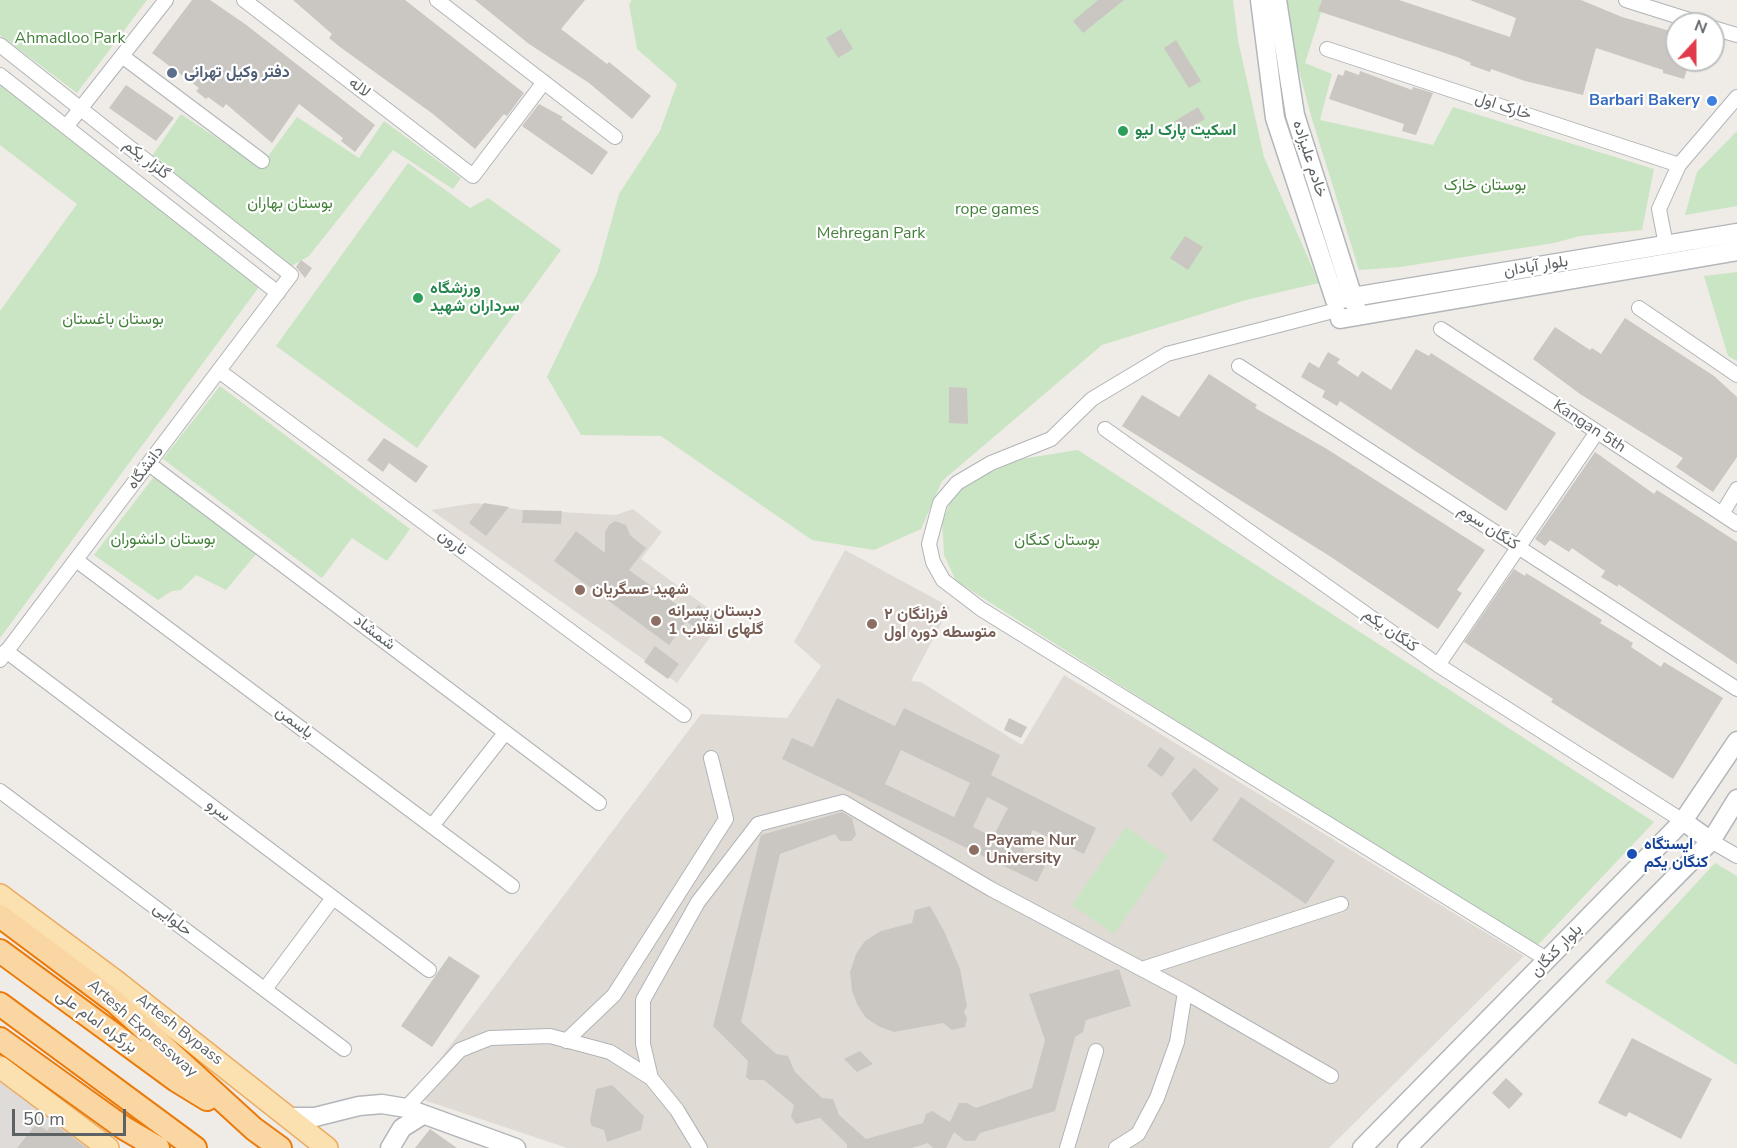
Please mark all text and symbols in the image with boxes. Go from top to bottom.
north arrow [1665,12,1725,72]
text: N [1691,15,1710,39]
park label: Ahmadloo Park [15,29,125,49]
place label: دفتر وکیل تهرانی [184,63,290,83]
marker: دفتر وکیل تهرانی [165,66,179,80]
street label: لاله [344,74,374,102]
street label: خارک اول [1472,89,1534,125]
place label: Barbari Bakery [1589,91,1700,111]
marker: Barbari Bakery [1705,94,1719,108]
street label: خادم علیزاده [1288,118,1330,200]
place label: اسکیت پارک لیو [1135,121,1236,141]
marker: اسکیت پارک لیو [1116,124,1130,138]
street label: گلزار یکم [119,136,173,184]
park label: بوستان خارک [1444,176,1526,196]
park label: بوستان بهاران [247,194,333,214]
park label: rope games [955,200,1039,220]
park label: Mehregan Park [817,224,925,244]
street label: بلوار آبادان [1502,252,1570,282]
place label: ورزشگاه سرداران شهید [430,279,520,317]
marker: ورزشگاه سرداران شهید [411,291,425,305]
park label: بوستان باغستان [62,310,164,330]
street label: Kangan 5th [1549,396,1629,458]
street label: دانشگاه [124,443,168,493]
street label: کنگان سوم [1454,501,1522,555]
street label: نارون [433,526,471,560]
park label: بوستان دانشوران [110,530,216,550]
park label: بوستان کنگان [1014,531,1100,551]
place label: شهید عسگریان [592,580,689,600]
marker: شهید عسگریان [573,583,587,597]
place label: دبستان پسرانه گلهای انقلاب 1 [668,602,763,640]
place label: فرزانگان ۲ متوسطه دوره اول [884,605,996,643]
street label: کنگان یکم [1359,605,1421,657]
street label: شمشاد [349,611,399,655]
marker: دبستان پسرانه گلهای انقلاب 1 [649,614,663,628]
marker: فرزانگان ۲ متوسطه دوره اول [865,617,879,631]
street label: یاسمن [271,703,317,743]
street label: سرو [202,796,234,826]
place label: Payame Nur University [986,831,1076,869]
place label: ایستگاه کنگان یکم [1644,835,1708,873]
marker: Payame Nur University [967,843,981,857]
marker: ایستگاه کنگان یکم [1625,847,1639,861]
street label: حلوایی [149,899,195,941]
street label: بلوار کنگان [1527,921,1587,981]
street label: Artesh Expressway [83,976,201,1082]
street label: بزرگراه امام علی [52,986,140,1058]
street label: Artesh Bypass [132,990,226,1070]
scale bar [15,1097,129,1135]
text: 50 m [23,1107,65,1131]

